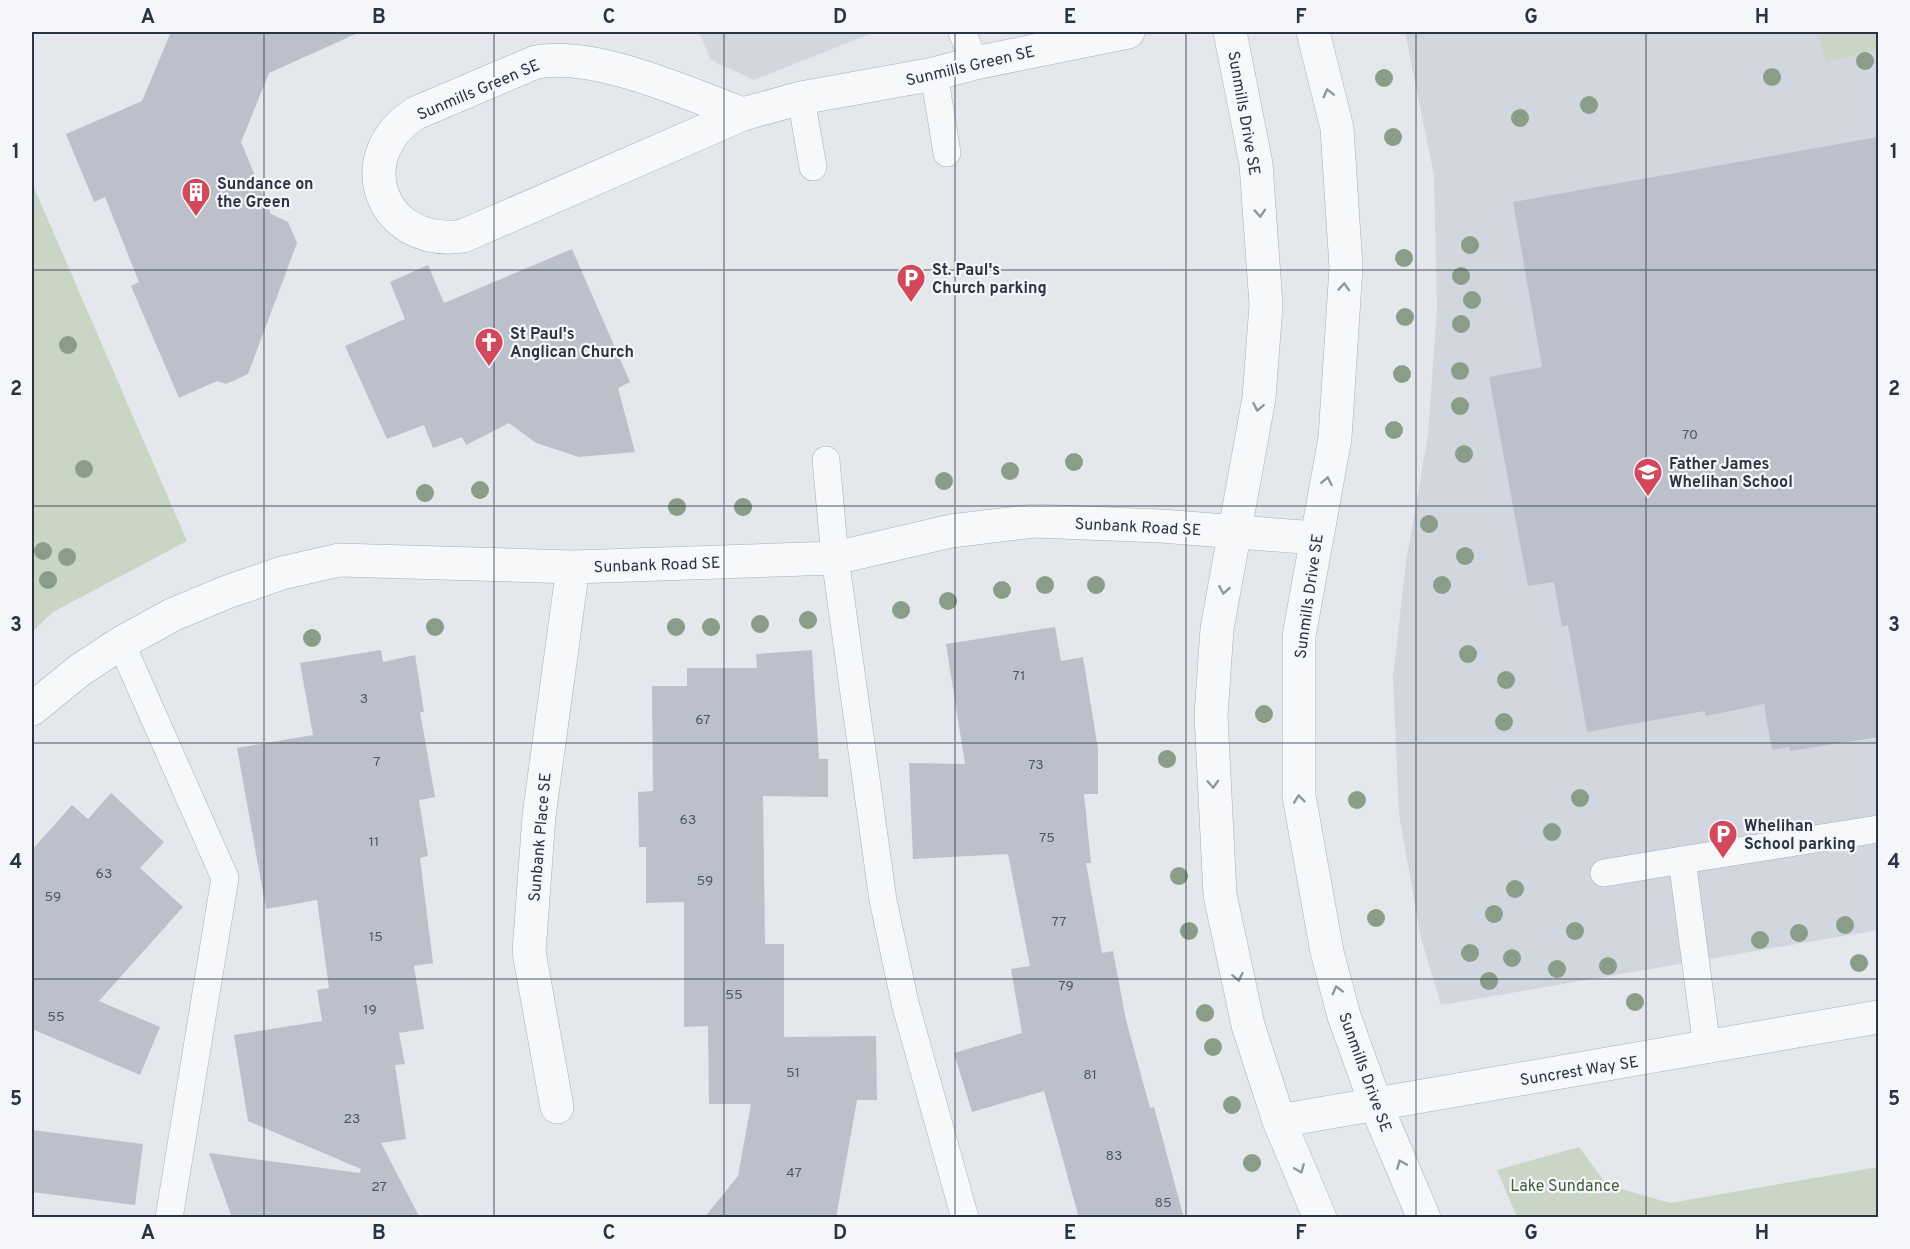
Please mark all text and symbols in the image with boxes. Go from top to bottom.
text: A [141,5,155,31]
text: B [372,5,386,31]
text: C [603,5,615,31]
text: D [833,5,847,31]
text: E [1064,5,1076,31]
text: F [1295,5,1307,31]
text: G [1524,5,1538,31]
text: H [1755,5,1769,31]
street label: Sunmills Green SE [904,42,1037,91]
street label: Sunmills Drive SE [1222,50,1264,177]
street label: Sunmills Green SE [414,56,543,126]
one-way arrow [1323,88,1336,98]
text: 1 [12,140,20,166]
text: 1 [1890,140,1898,166]
place label: Sundance on the Green [217,175,314,213]
building icon: Sundance on the Green [180,176,212,218]
one-way arrow [1253,209,1266,218]
place label: St. Paul's Church parking [932,261,1047,299]
parking icon: St. Paul's Church parking [895,262,927,304]
one-way arrow [1338,282,1351,291]
place label: St Paul's Anglican Church [510,325,634,363]
church icon: St Paul's Anglican Church [473,326,505,368]
text: 2 [10,377,22,403]
text: 2 [1888,377,1900,403]
one-way arrow [1252,402,1265,412]
house number: 70 [1682,427,1698,444]
place label: Father James Whelihan School [1669,455,1793,493]
school or university icon: Father James Whelihan School [1632,456,1664,498]
one-way arrow [1320,476,1333,486]
street label: Sunbank Road SE [1074,515,1202,541]
street label: Sunmills Drive SE [1291,532,1329,660]
street label: Sunbank Road SE [593,554,721,578]
one-way arrow [1218,585,1231,595]
text: 3 [10,613,22,639]
text: 3 [1888,613,1900,639]
house number: 71 [1013,668,1025,685]
house number: 3 [360,691,368,708]
house number: 67 [695,712,711,729]
house number: 7 [373,754,381,771]
house number: 73 [1028,757,1044,774]
street label: Sunbank Place SE [525,772,557,903]
one-way arrow [1207,780,1220,789]
one-way arrow [1294,794,1306,803]
house number: 63 [680,812,696,829]
place label: Whelihan School parking [1744,817,1856,855]
parking icon: Whelihan School parking [1707,818,1739,860]
house number: 75 [1039,830,1055,847]
house number: 11 [369,834,379,851]
text: 4 [10,850,22,876]
text: 4 [1888,850,1900,876]
house number: 63 [96,866,112,883]
house number: 59 [697,873,713,890]
house number: 59 [45,889,61,906]
house number: 77 [1051,914,1067,931]
house number: 15 [369,929,383,946]
one-way arrow [1231,972,1244,982]
house number: 79 [1058,978,1074,995]
one-way arrow [1332,985,1344,996]
house number: 55 [725,987,743,1004]
house number: 19 [363,1002,377,1019]
house number: 55 [47,1009,65,1026]
street label: Sunmills Drive SE [1333,1010,1395,1135]
street label: Suncrest Way SE [1519,1053,1640,1091]
house number: 51 [786,1065,800,1082]
house number: 81 [1083,1067,1097,1084]
text: 5 [10,1087,22,1113]
text: 5 [1888,1087,1900,1113]
house number: 23 [344,1111,361,1128]
house number: 83 [1106,1148,1122,1165]
one-way arrow [1396,1159,1408,1170]
one-way arrow [1293,1163,1305,1174]
house number: 47 [786,1165,802,1182]
park label: Lake Sundance [1510,1177,1620,1197]
house number: 27 [371,1179,387,1196]
house number: 85 [1154,1195,1172,1212]
text: A [141,1221,155,1247]
text: B [372,1221,386,1247]
text: C [603,1221,615,1247]
text: D [833,1221,847,1247]
text: E [1064,1221,1076,1247]
text: F [1295,1221,1307,1247]
text: G [1524,1221,1538,1247]
text: H [1755,1221,1769,1247]

